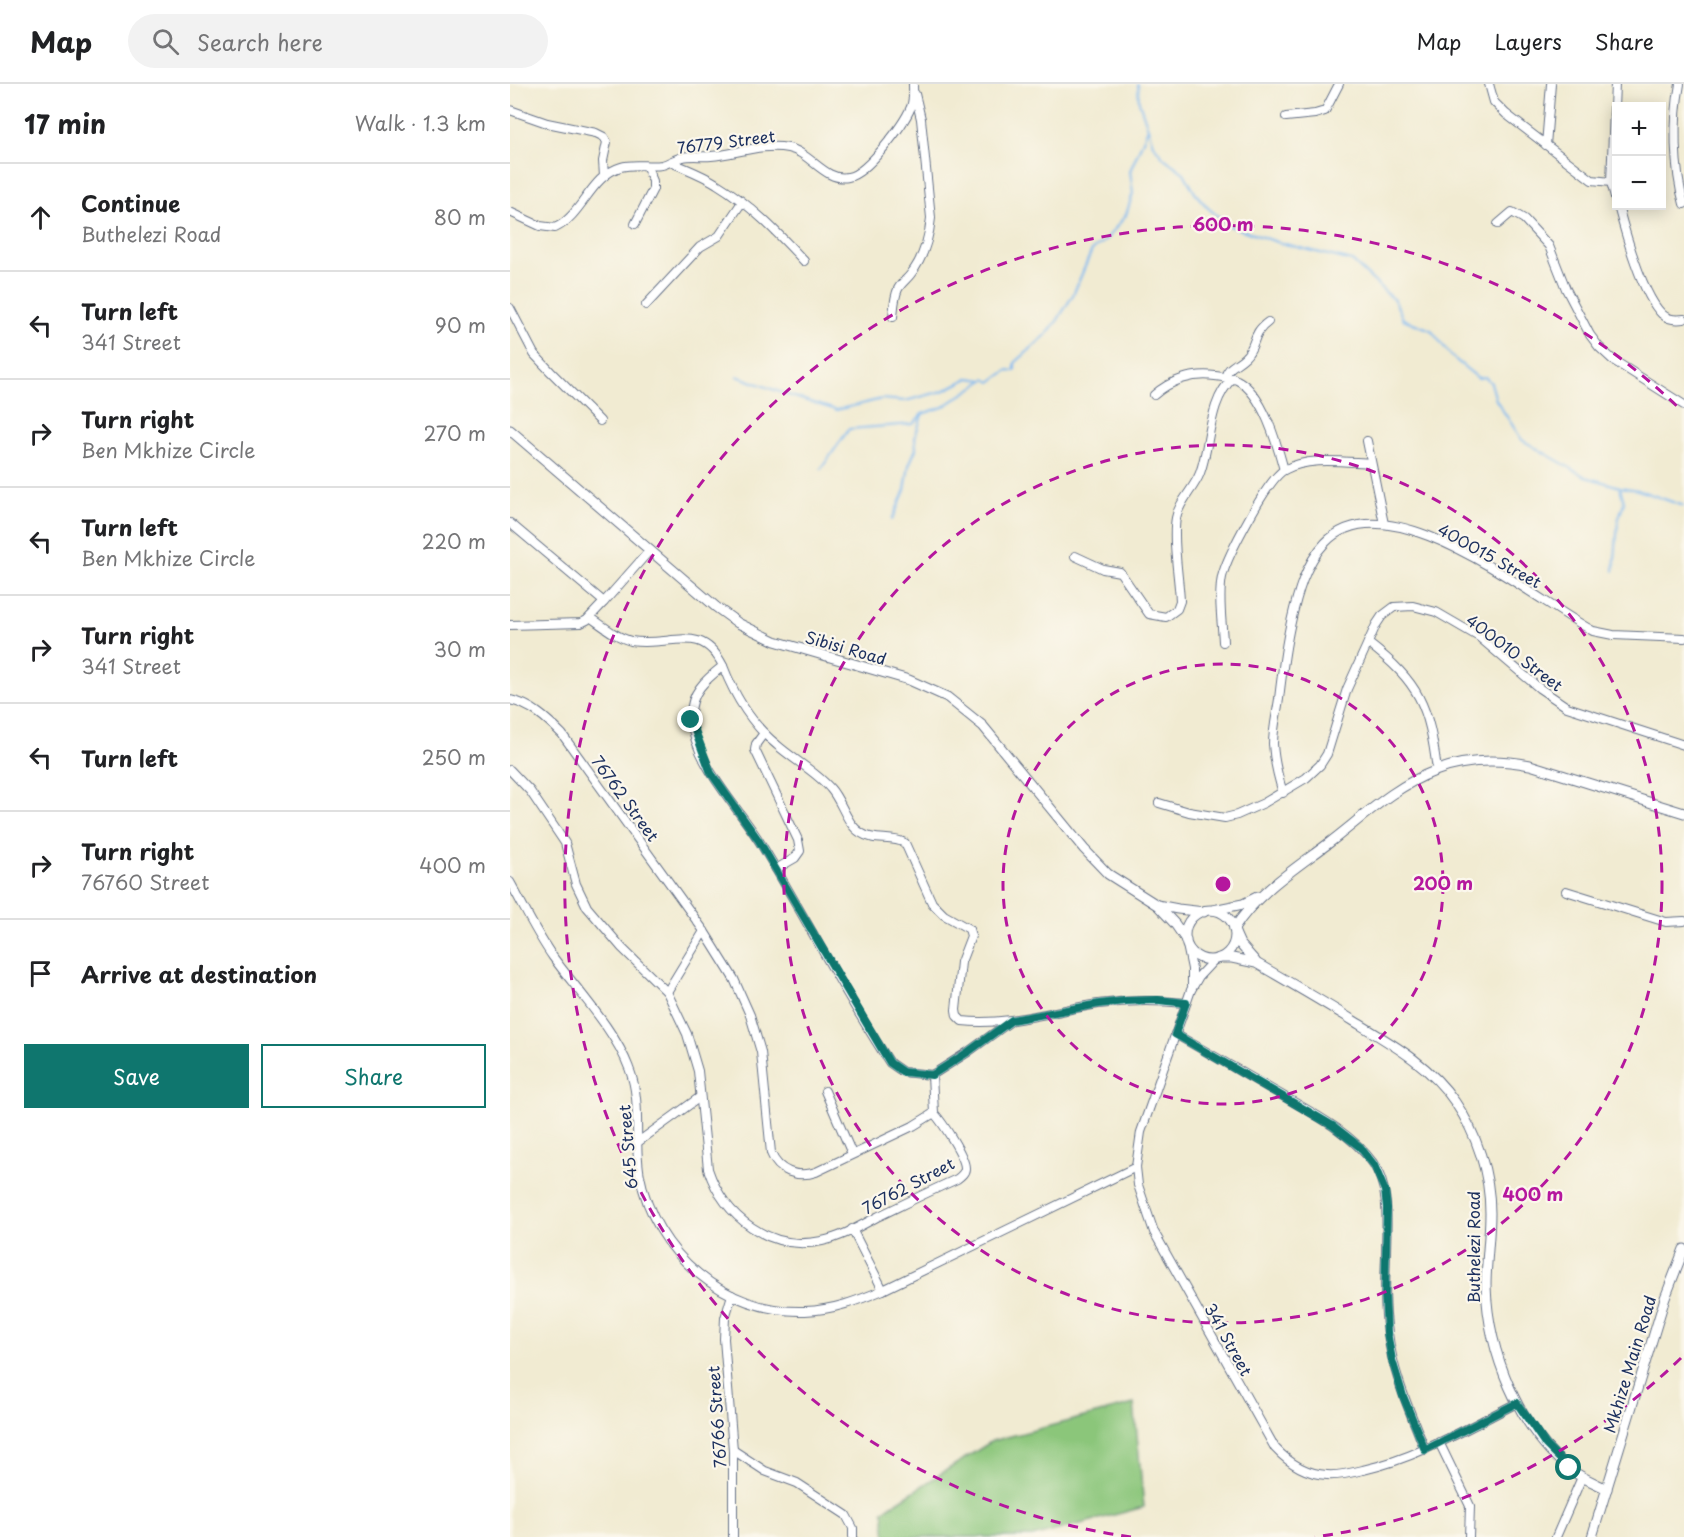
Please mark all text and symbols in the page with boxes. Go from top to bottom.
search box [128,14,548,68]
text: Map [30,20,92,63]
icon: search [149,25,182,58]
text: Search here [197,25,323,58]
text: Map [1417,25,1461,57]
text: Layers [1494,25,1562,57]
text: Share [1595,25,1654,57]
map controls [1612,102,1666,210]
button: + [1612,102,1666,156]
text: 17 min [24,104,106,143]
text: Walk · 1.3 km [355,108,486,138]
street label: 76779 Street [676,123,777,159]
button: − [1612,156,1666,210]
text: Continue [81,186,180,219]
icon: ahead [24,201,57,234]
text: 80 m [434,202,486,232]
text: 600 m [1192,210,1254,237]
text: Buthelezi Road [81,219,222,249]
text: Turn left [81,294,178,327]
icon: left [24,309,57,342]
text: 90 m [435,310,486,340]
text: 341 Street [81,327,181,357]
text: Turn right [81,402,194,435]
icon: right [24,417,57,450]
text: 270 m [423,418,486,448]
text: Ben Mkhize Circle [81,435,256,465]
text: Turn left [81,510,178,543]
street label: 400015 Street [1434,517,1547,594]
icon: left [24,525,57,558]
text: 220 m [422,526,486,556]
text: Ben Mkhize Circle [81,543,256,573]
street label: 400010 Street [1461,608,1569,697]
text: Turn right [81,618,194,651]
street label: Sibisi Road [803,624,889,670]
icon: right [24,633,57,666]
text: 30 m [433,634,486,664]
text: 341 Street [81,651,181,681]
route end [677,706,703,732]
icon: left [24,741,57,774]
text: Turn left [81,741,178,774]
text: 250 m [422,742,486,772]
street label: 76762 Street [587,750,666,846]
text: Turn right [81,834,194,867]
icon: right [24,849,57,882]
text: 400 m [419,850,486,880]
text: 76760 Street [81,867,209,897]
text: 200 m [1413,869,1473,896]
centre of rings [1213,874,1233,894]
icon: arrive [24,957,57,990]
text: Arrive at destination [81,957,317,990]
button: Save [24,1044,249,1108]
button: Share [261,1044,486,1108]
street label: 645 Street [611,1103,643,1190]
street label: 76762 Street [858,1150,959,1219]
text: 400 m [1503,1180,1563,1207]
street label: Buthelezi Road [1461,1191,1485,1303]
street label: Mkhize Main Road [1597,1292,1661,1436]
street label: 341 Street [1199,1298,1259,1380]
street label: 76766 Street [700,1365,732,1469]
route start [1555,1454,1581,1480]

